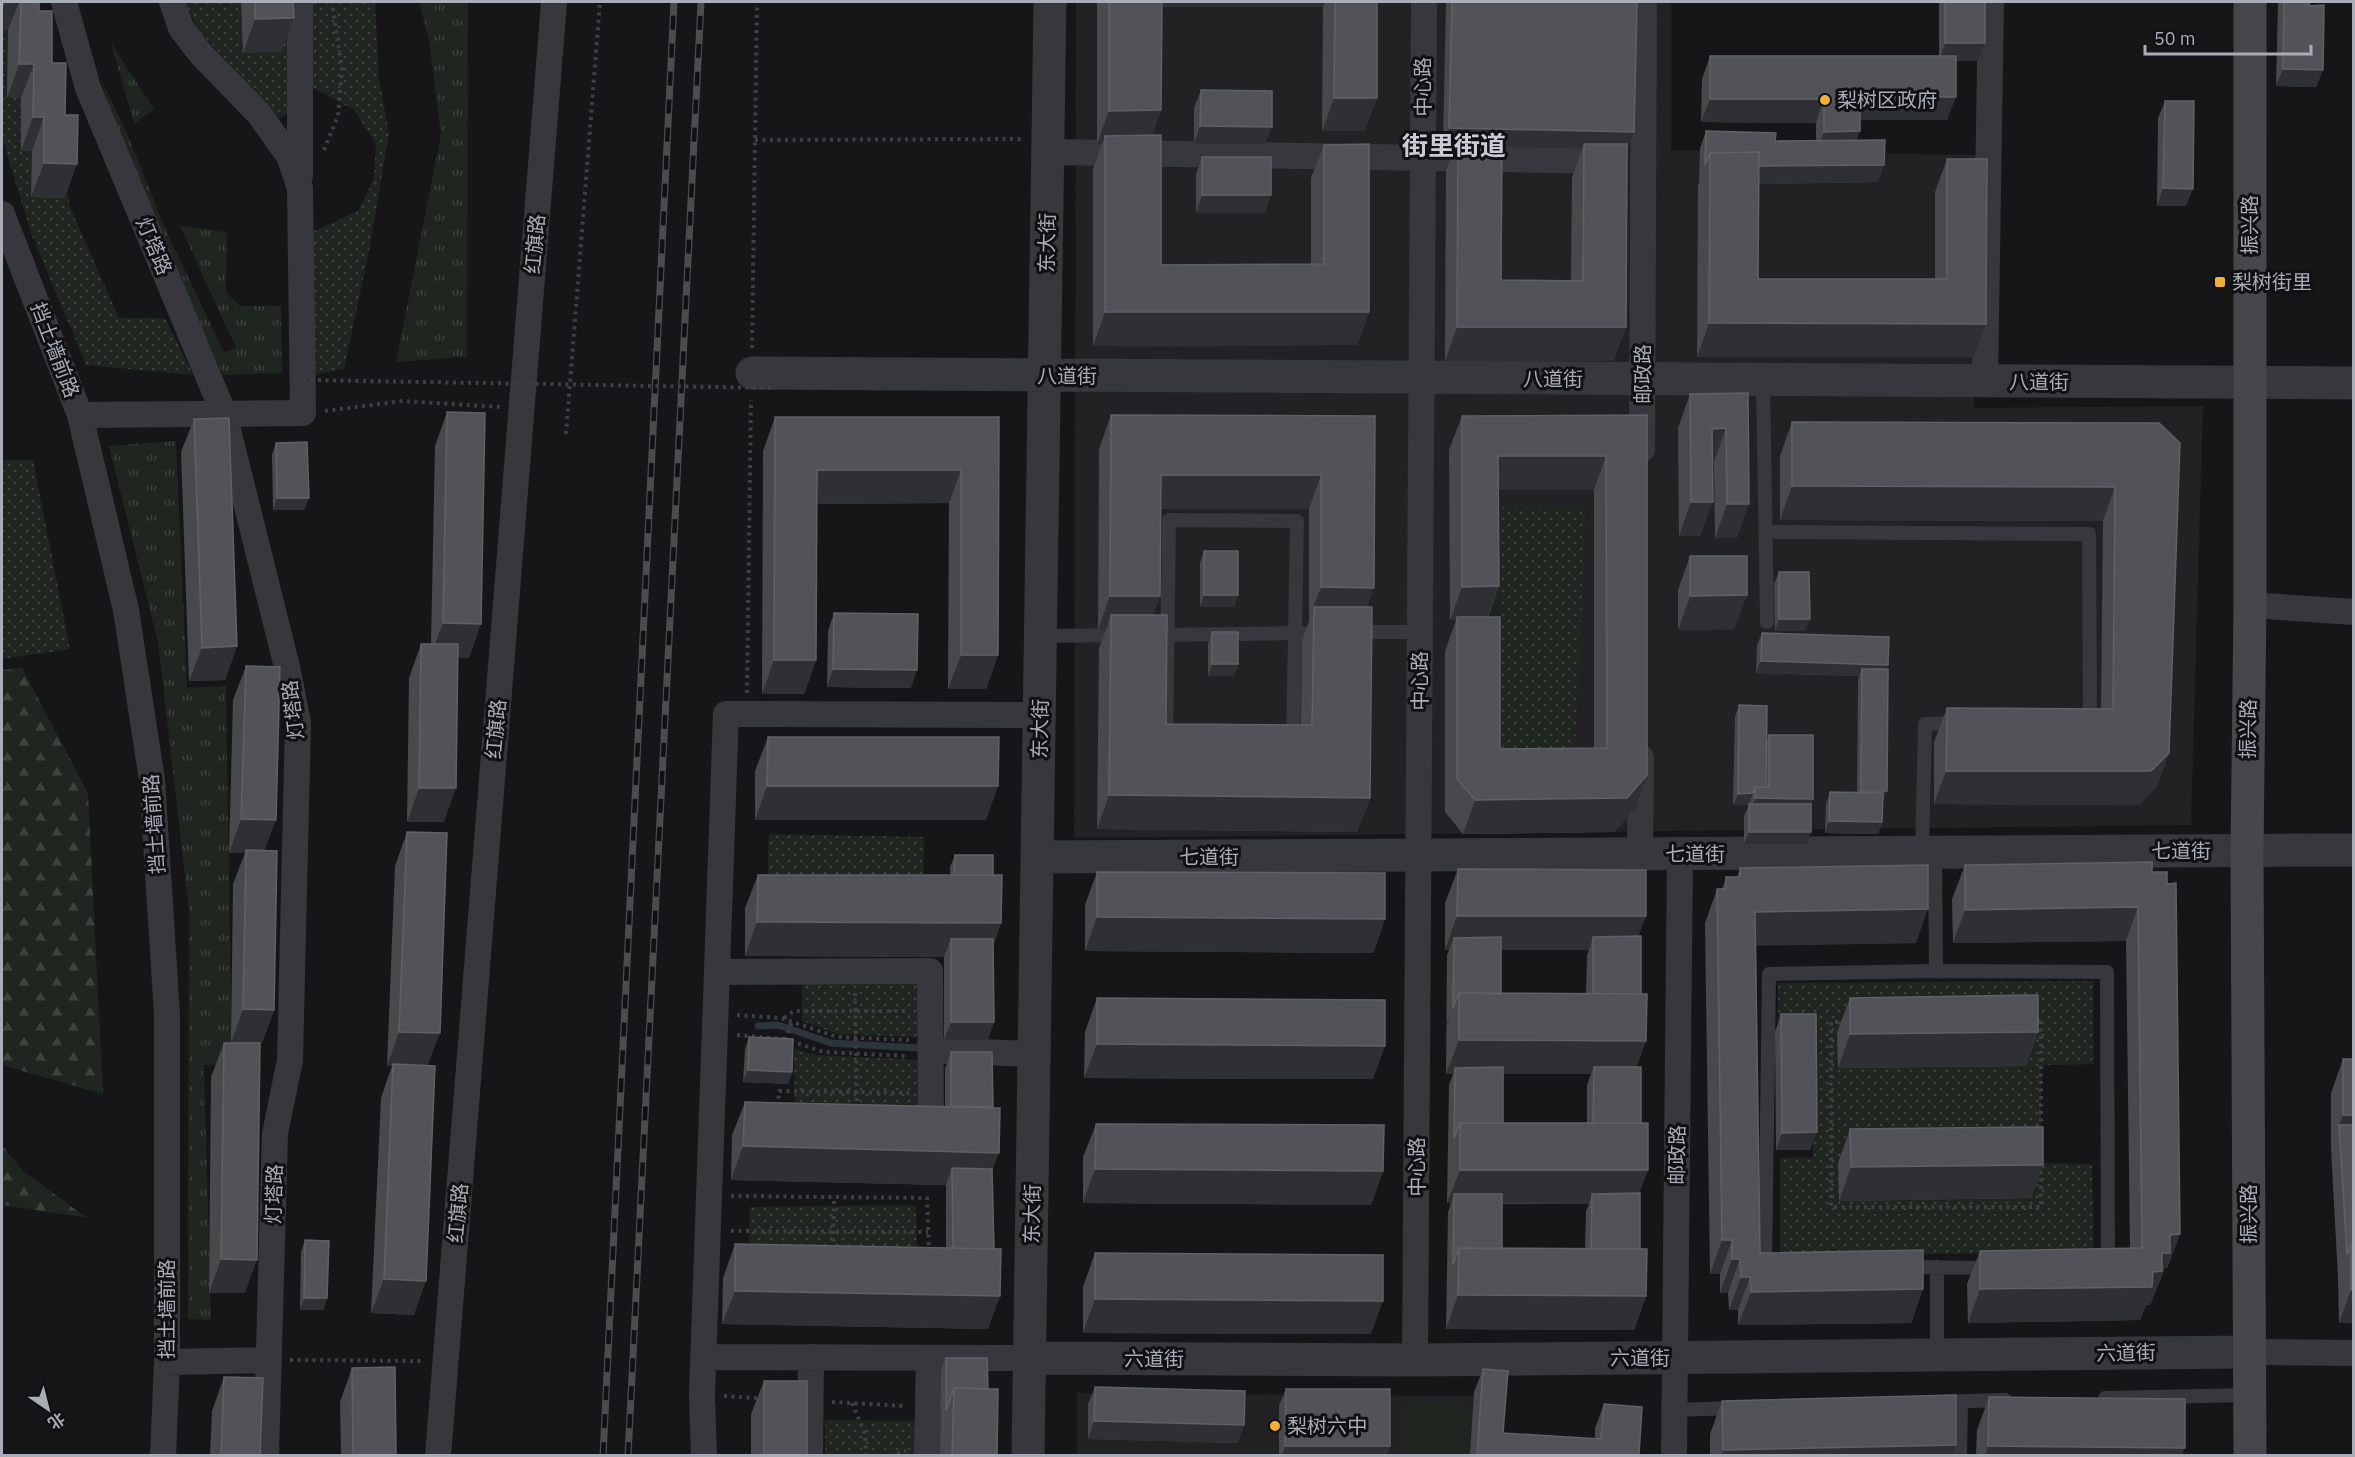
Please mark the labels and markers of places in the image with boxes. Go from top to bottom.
place label: 梨树区政府 [1837,86,1937,113]
marker: 梨树区政府 [1818,93,1832,107]
place label: 梨树街里 [2232,268,2312,295]
marker: 梨树街里 [2213,275,2227,289]
place label: 梨树六中 [1287,1412,1367,1439]
marker: 梨树六中 [1268,1419,1282,1433]

